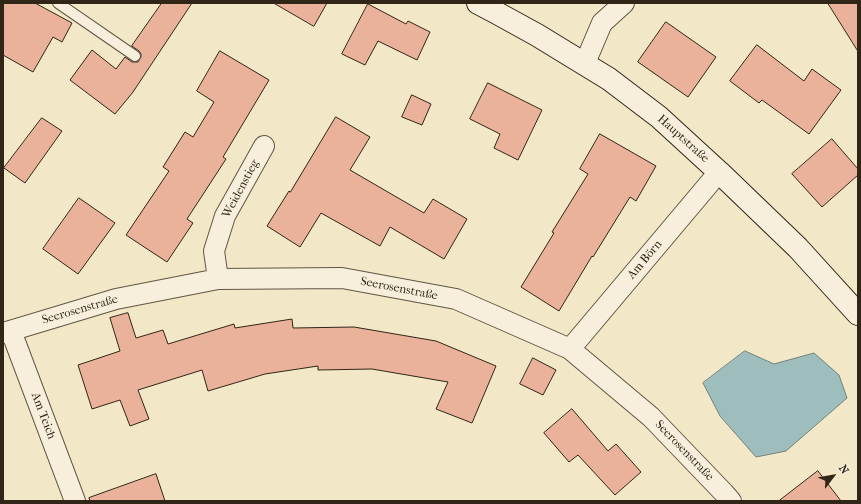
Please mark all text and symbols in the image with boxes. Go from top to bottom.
street label: Hauptstraße [654,112,712,166]
street label: Weidenstieg [220,157,262,221]
street label: Am Börn [625,238,665,282]
street label: Seerosenstraße [359,274,439,304]
street label: Seerosenstraße [40,292,120,328]
street label: Am Teich [28,391,58,441]
street label: Seerosenstraße [652,418,716,484]
north arrow [813,456,853,496]
text: N [836,462,851,476]

